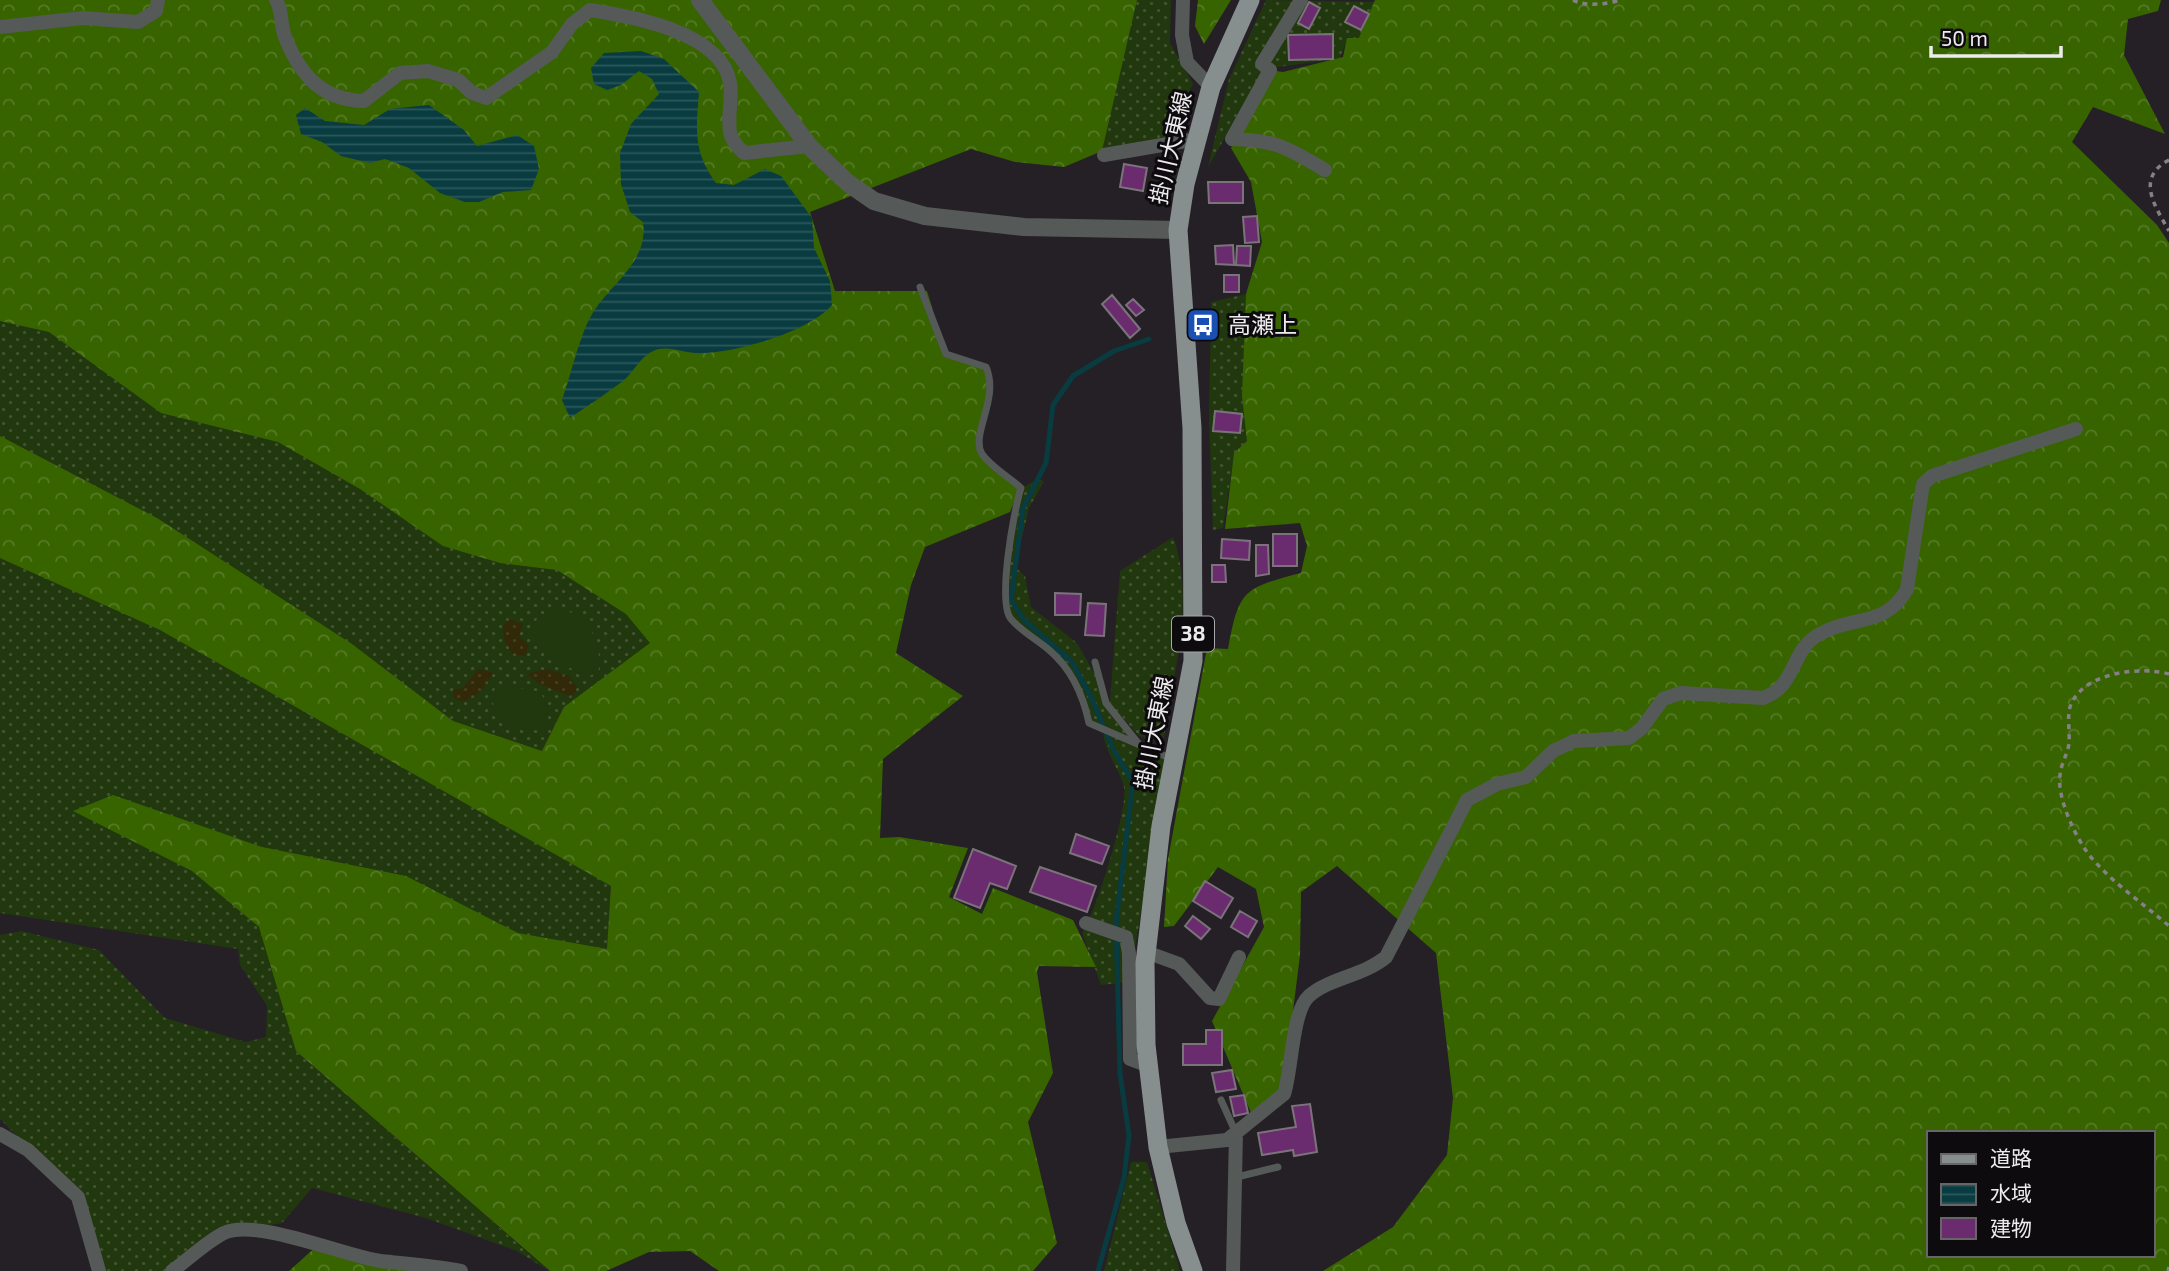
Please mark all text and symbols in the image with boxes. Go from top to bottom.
scale bar [1931,14,2060,58]
text: 50 m [1941,25,1988,50]
street label: 掛川大東線 [1143,89,1197,207]
bus stop icon: 高瀬上 [1184,306,1222,344]
place label: 高瀬上 [1228,310,1297,338]
road number: 38 [1172,616,1214,652]
street label: 掛川大東線 [1128,674,1178,792]
legend [1927,1131,2155,1257]
text: 道路 [1990,1145,2032,1170]
text: 水域 [1990,1180,2032,1205]
text: 建物 [1990,1215,2032,1240]

